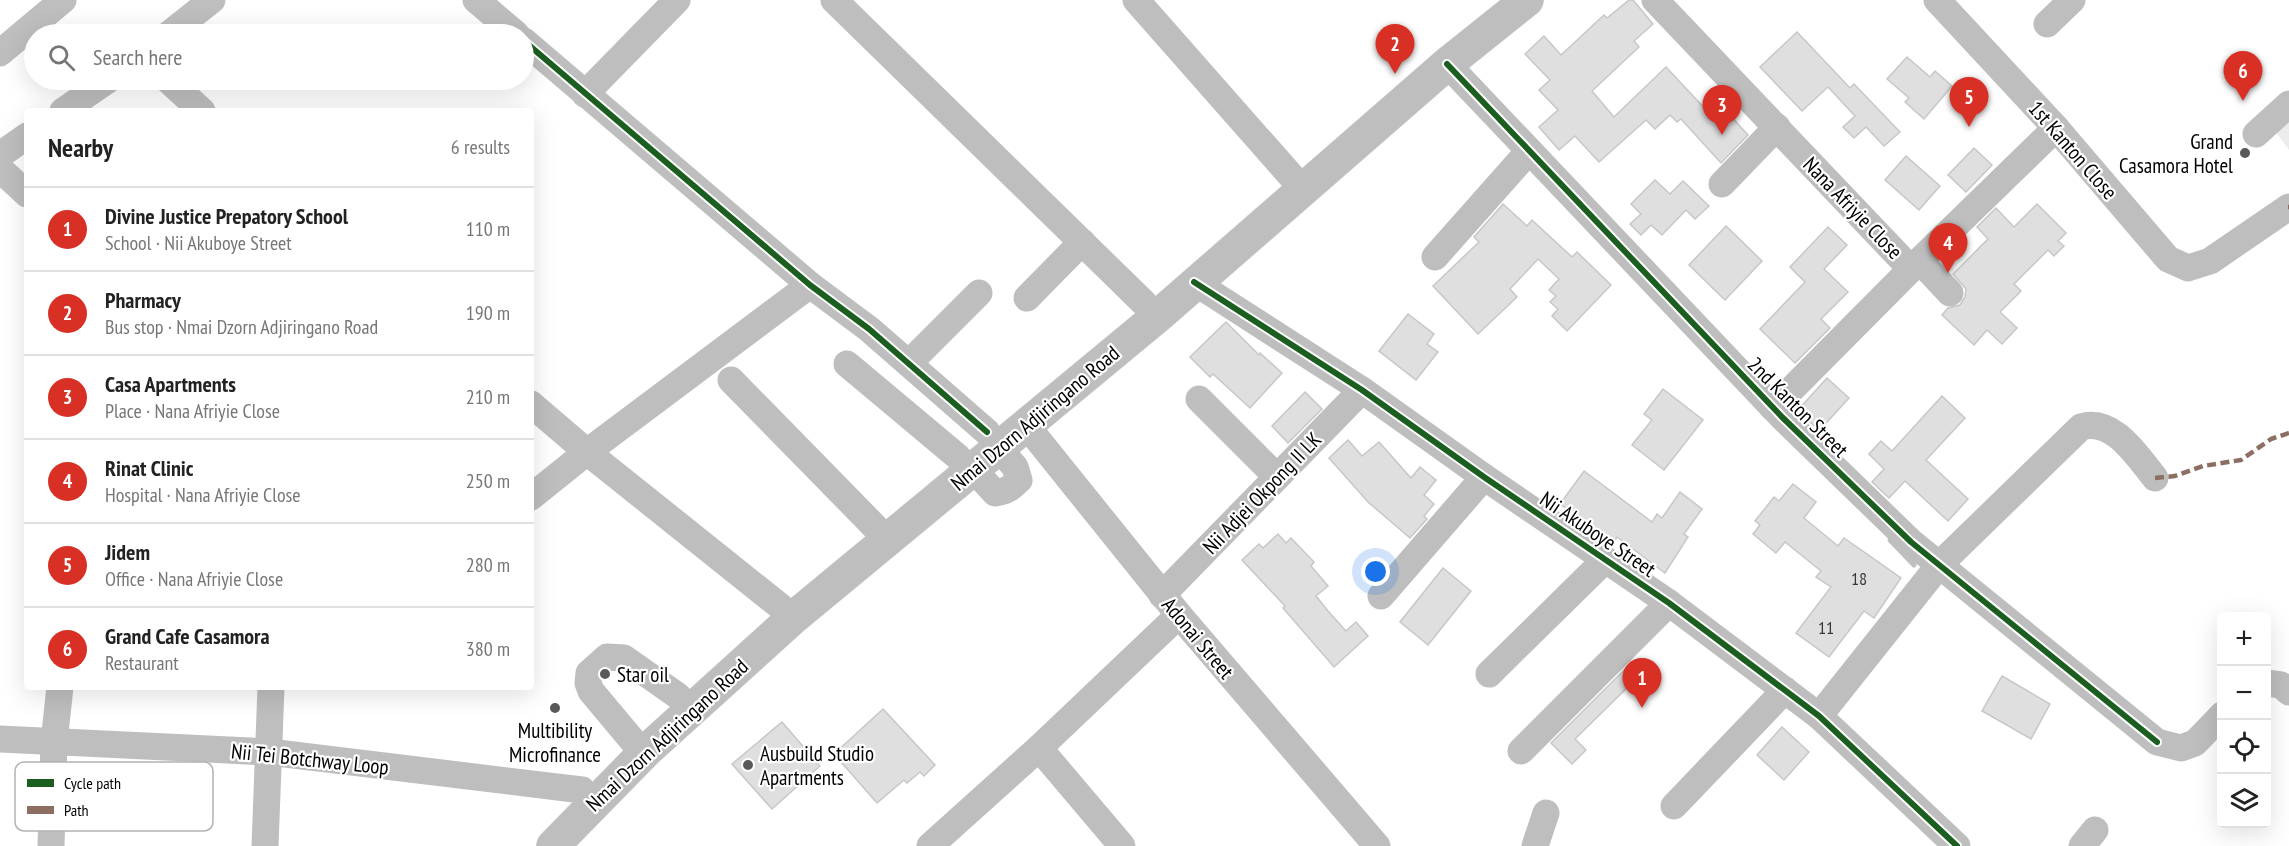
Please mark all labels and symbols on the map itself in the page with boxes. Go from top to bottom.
pin: 2 [1376,25,1414,74]
pin: 6 [2224,51,2262,101]
pin: 5 [1950,78,1988,127]
pin: 3 [1702,86,1742,135]
street label: 1st Kanton Close [2023,95,2123,205]
place label: Grand Casamora Hotel [2119,128,2233,179]
marker: Grand Casamora Hotel [2238,146,2252,160]
street label: Nana Afriyie Close [1798,151,1908,265]
pin: 4 [1928,224,1968,273]
street label: Nmai Dzorn Adjiringano Road [945,340,1125,496]
street label: 2nd Kanton Street [1742,351,1854,463]
street label: Nii Adjei Okpong II LK [1197,426,1327,560]
street label: Nii Akuboye Street [1535,485,1661,583]
your location [1361,557,1390,586]
house number: 18 [1851,567,1867,590]
street label: Adonai Street [1156,592,1240,684]
house number: 11 [1818,616,1834,639]
street label: Nmai Dzorn Adjiringano Road [580,653,754,817]
pin: 1 [1622,658,1662,708]
place label: Star oil [617,661,669,688]
marker: Star oil [598,667,612,681]
marker: Multibility Microfinance [548,701,562,715]
place label: Multibility Microfinance [509,717,601,768]
street label: Nii Tei Botchway Loop [230,737,390,781]
place label: Ausbuild Studio Apartments [760,740,874,791]
marker: Ausbuild Studio Apartments [741,758,755,772]
legend [15,762,213,831]
text: Cycle path [64,773,121,793]
text: Path [64,800,89,820]

